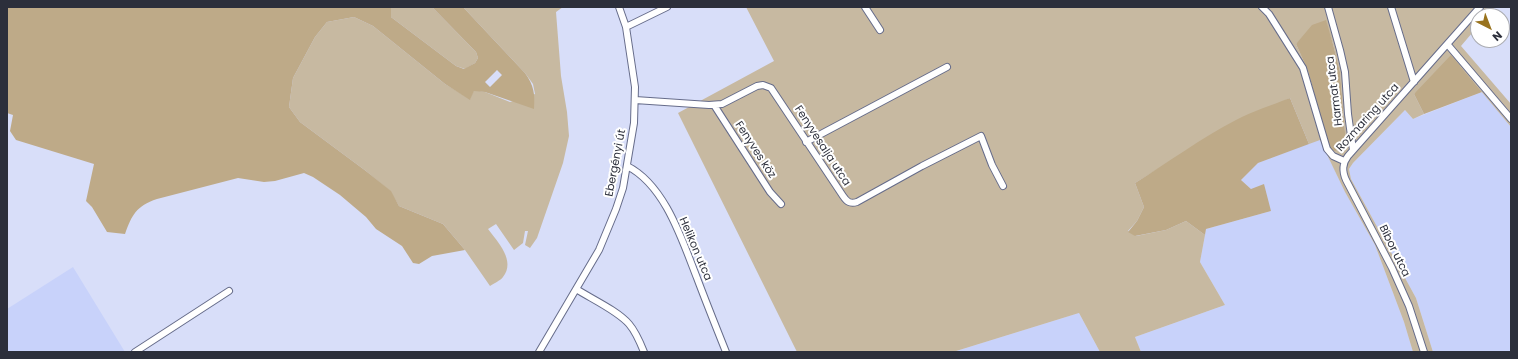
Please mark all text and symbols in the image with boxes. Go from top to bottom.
north arrow [1470,8,1510,48]
text: N [1489,27,1506,45]
street label: Harmat utca [1324,55,1346,127]
street label: Rozmaring utca [1334,81,1402,155]
street label: Fenyvesalja utca [791,104,853,188]
street label: Fenyves köz [732,119,778,181]
street label: Ebergényi út [603,128,629,198]
street label: Helikon utca [676,215,714,283]
street label: Bíbor utca [1376,223,1412,279]

